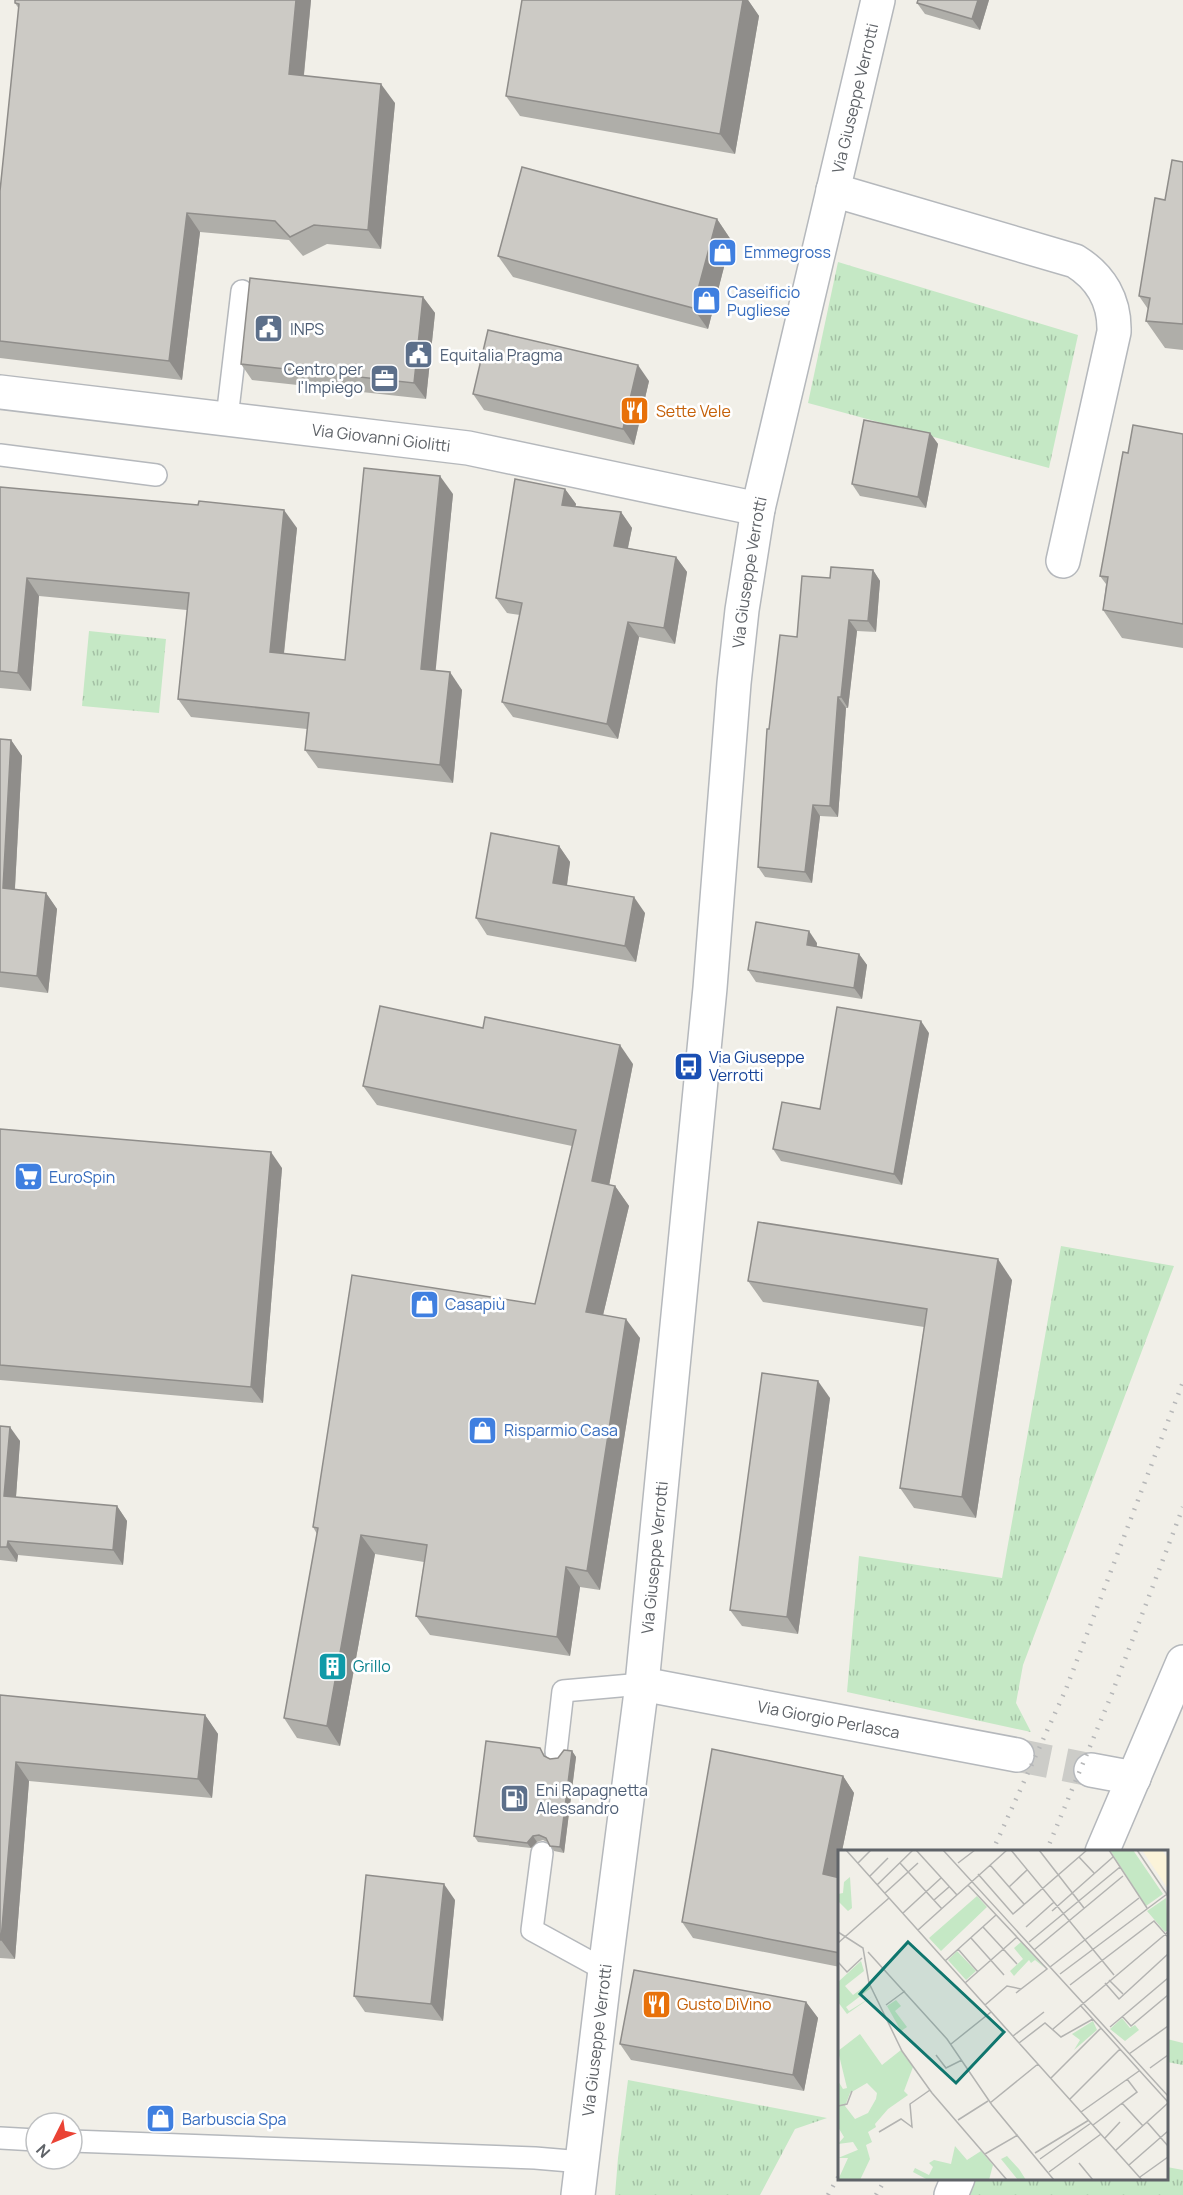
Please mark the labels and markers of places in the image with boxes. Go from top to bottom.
shop icon: Emmegross [707,236,739,268]
place label: Emmegross [744,241,831,263]
place label: Caseificio Pugliese [727,281,800,321]
shop icon: Caseificio Pugliese [690,285,722,317]
public building icon: INPS [253,313,285,345]
place label: INPS [290,318,324,340]
public building icon: Equitalia Pragma [403,339,435,371]
place label: Equitalia Pragma [440,344,563,366]
place label: Centro per l'Impiego [284,358,363,398]
office icon: Centro per l'Impiego [368,362,400,394]
restaurant icon: Sette Vele [619,395,651,427]
place label: Sette Vele [656,400,731,422]
place label: Via Giuseppe Verrotti [709,1046,805,1086]
bus stop icon: Via Giuseppe Verrotti [672,1050,704,1082]
supermarket icon: EuroSpin [12,1161,44,1193]
place label: EuroSpin [49,1166,115,1188]
shop icon: Casapiù [408,1288,440,1320]
place label: Casapiù [445,1293,505,1315]
shop icon: Risparmio Casa [467,1414,499,1446]
place label: Risparmio Casa [504,1419,618,1441]
building icon: Grillo [316,1650,348,1682]
place label: Grillo [353,1655,391,1677]
place label: Eni Rapagnetta Alessandro [536,1779,648,1819]
fuel station icon: Eni Rapagnetta Alessandro [499,1783,531,1815]
restaurant icon: Gusto DiVino [640,1988,672,2020]
place label: Gusto DiVino [677,1993,771,2015]
shop icon: Barbuscia Spa [145,2103,177,2135]
place label: Barbuscia Spa [182,2108,287,2130]

